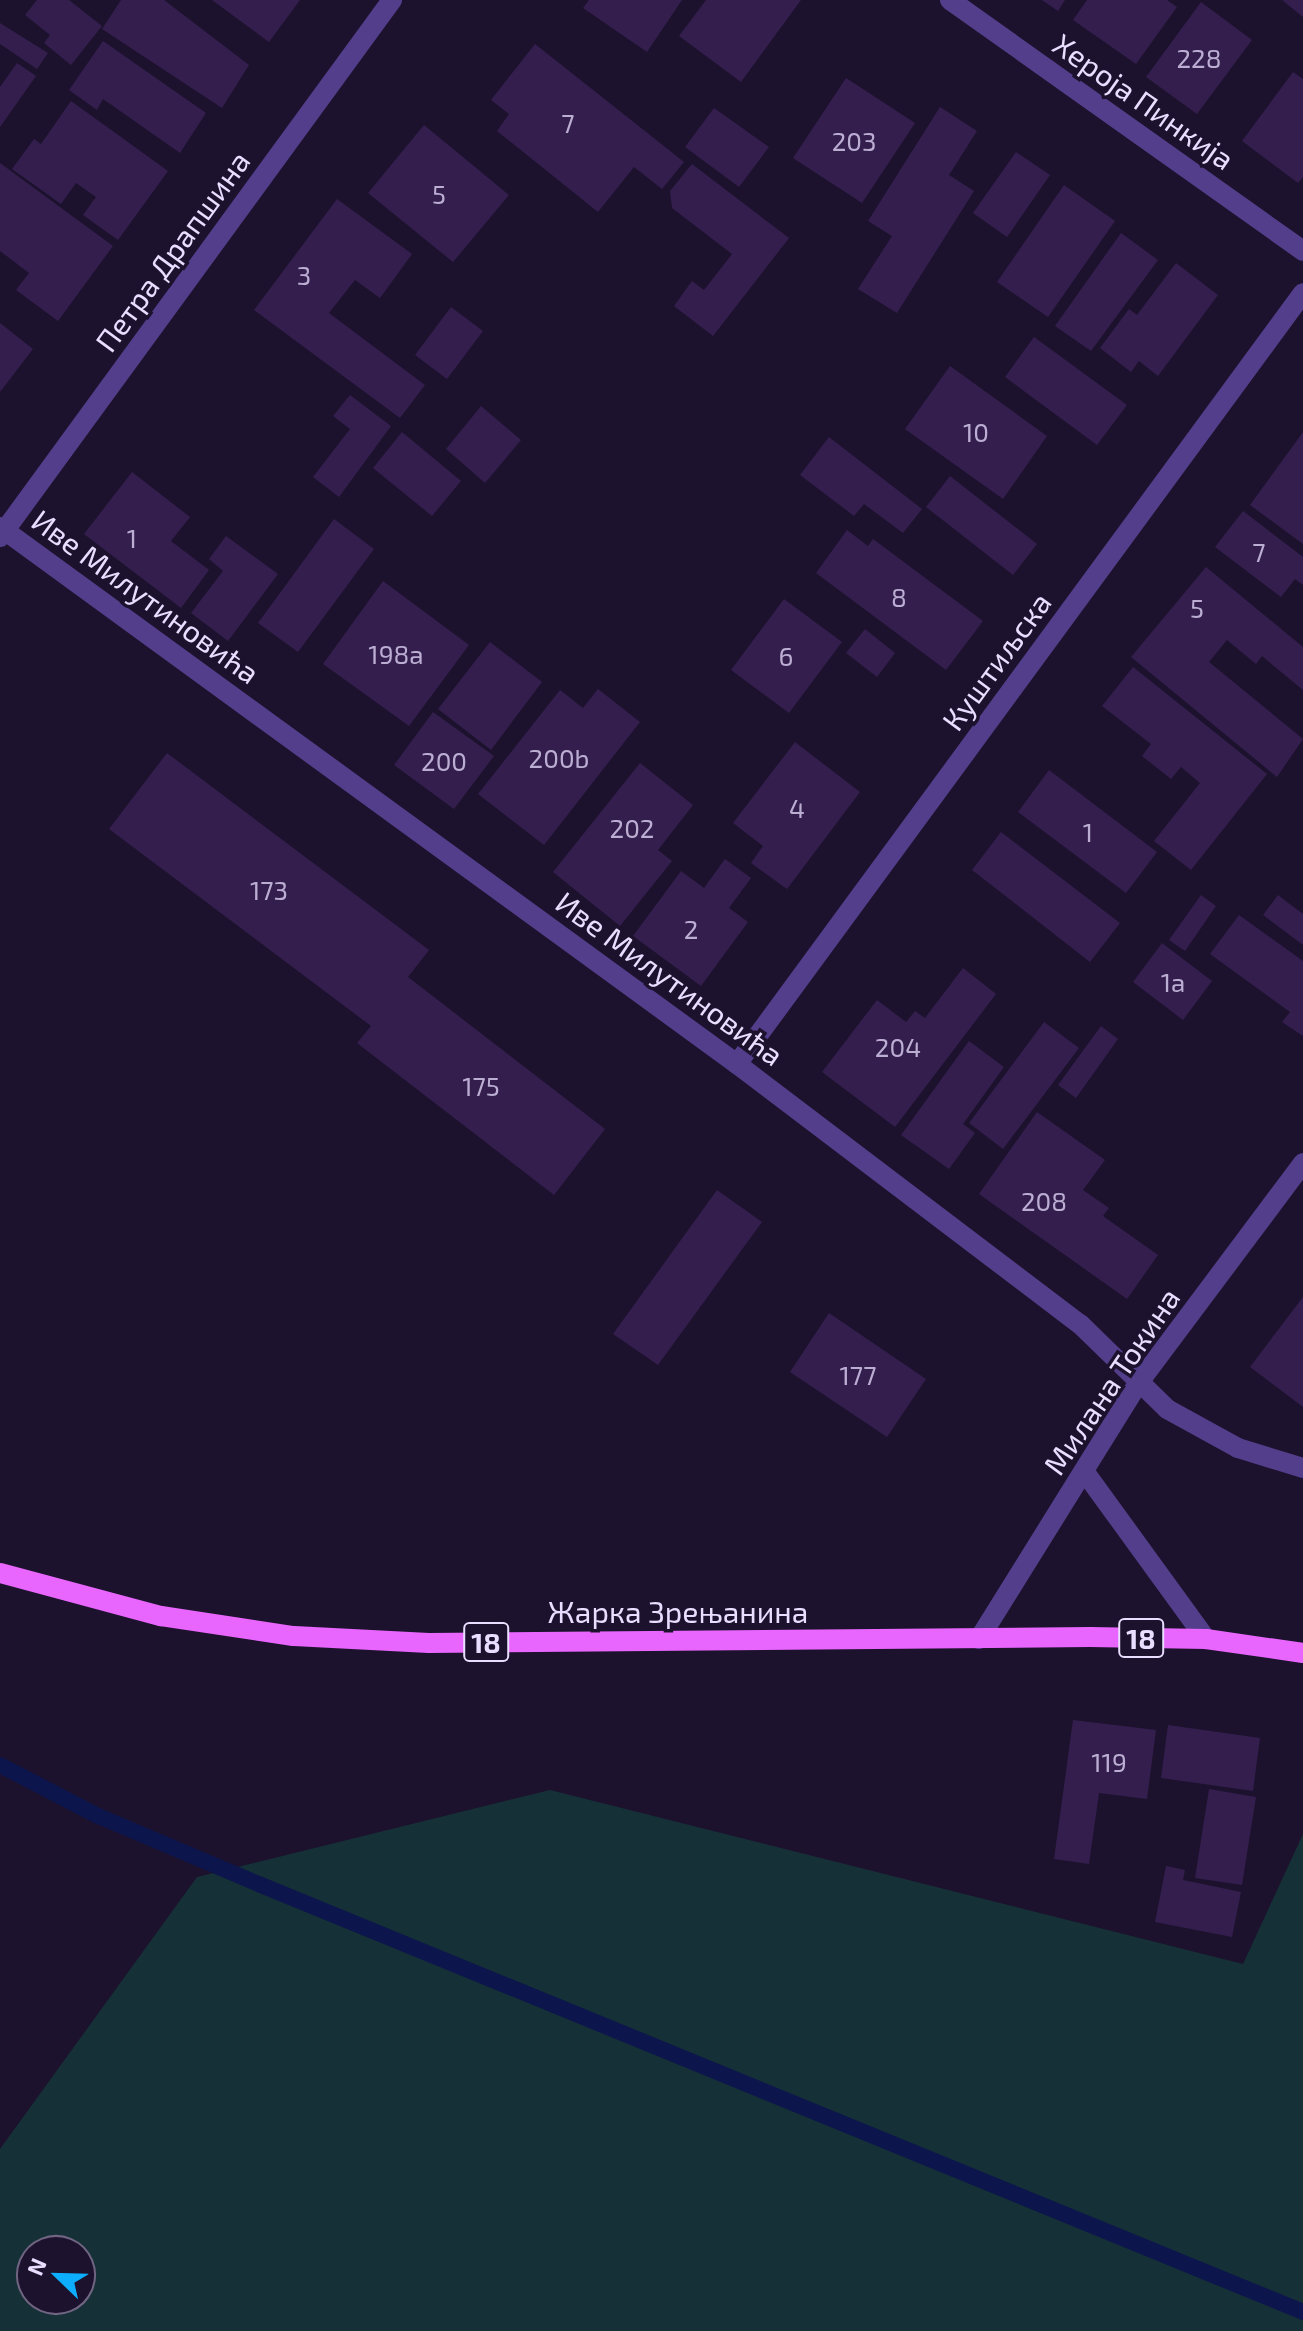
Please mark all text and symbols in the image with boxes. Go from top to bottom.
street label: Хероја Пинкија [1047,25,1241,177]
house number: 228 [1176,42,1222,74]
house number: 7 [561,107,575,139]
house number: 203 [832,125,876,157]
street label: Петра Драпшина [87,144,257,358]
house number: 5 [432,178,446,210]
house number: 3 [297,259,311,291]
house number: 10 [963,416,989,448]
street label: Иве Милутиновића [25,501,267,691]
house number: 1 [127,522,137,554]
house number: 7 [1252,536,1266,568]
house number: 8 [891,581,907,613]
street label: Куштиљска [934,585,1058,737]
house number: 5 [1190,592,1204,624]
house number: 198a [368,638,424,670]
house number: 6 [779,640,793,672]
house number: 200b [529,742,589,774]
house number: 200 [421,745,467,777]
house number: 4 [789,792,805,824]
house number: 202 [610,812,654,844]
house number: 1 [1083,816,1093,848]
house number: 173 [250,874,288,906]
street label: Иве Милутиновића [549,883,791,1073]
house number: 2 [684,913,698,945]
house number: 1a [1161,966,1185,998]
house number: 204 [875,1031,921,1063]
house number: 175 [462,1070,500,1102]
house number: 208 [1021,1185,1067,1217]
street label: Милана Токина [1035,1281,1187,1481]
house number: 177 [840,1359,876,1391]
street label: Жарка Зрењанина [548,1593,808,1629]
road number: 18 [1117,1614,1165,1662]
road number: 18 [462,1618,510,1666]
house number: 119 [1091,1746,1127,1778]
north arrow [16,2235,96,2315]
text: N [21,2254,51,2279]

